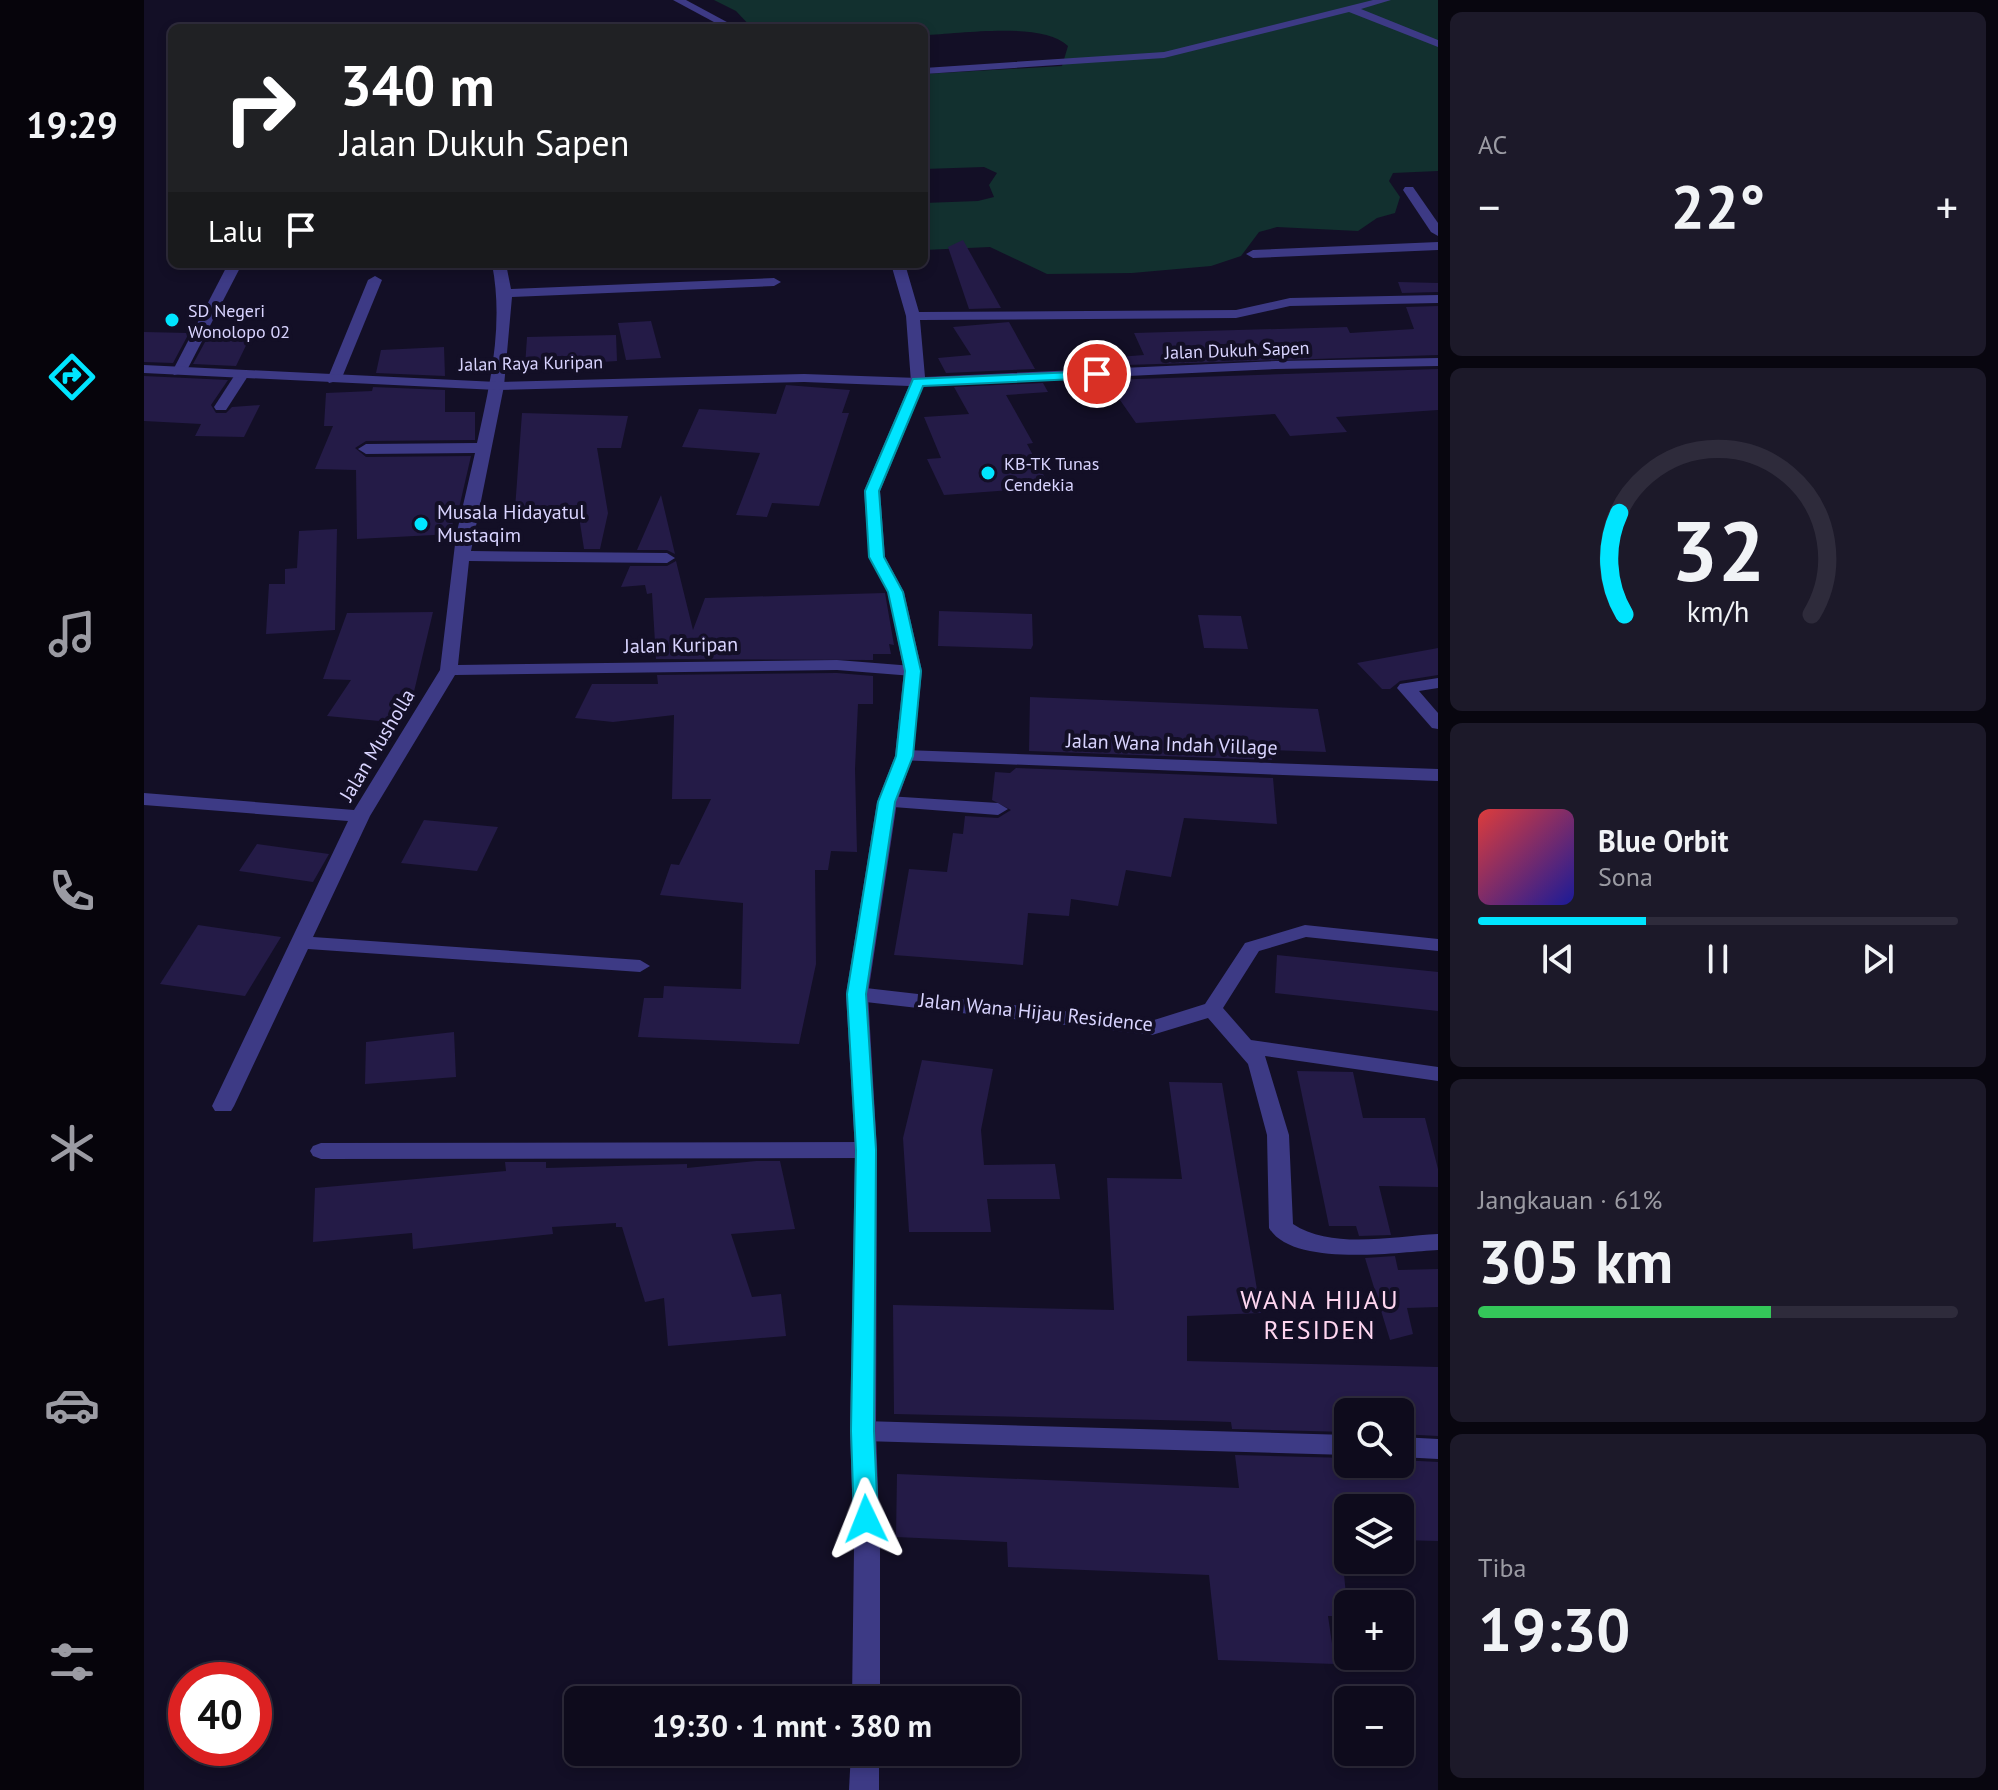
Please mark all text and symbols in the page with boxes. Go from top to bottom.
text: 340 m [340,49,495,121]
icon: right [208,56,312,160]
text: 19:29 [26,101,118,148]
text: Jalan Dukuh Sapen [340,119,629,166]
text: AC [1478,128,1507,161]
text: 22° [1671,167,1765,245]
text: − [1478,178,1500,235]
text: + [1936,178,1958,235]
icon: arrive [279,208,323,252]
text: Lalu [208,211,263,250]
place label: SD Negeri Wonolopo 02 [188,299,290,343]
marker: SD Negeri Wonolopo 02 [163,311,181,329]
street label: Jalan Dukuh Sapen [1163,336,1310,364]
pin [1063,340,1131,408]
icon: directions [44,349,100,405]
street label: Jalan Raya Kuripan [458,350,603,376]
icon: arrive [1075,352,1119,396]
place label: KB-TK Tunas Cendekia [1004,452,1099,496]
marker: KB-TK Tunas Cendekia [979,464,997,482]
text: 32 [1671,496,1765,604]
place label: Musala Hidayatul Mustaqim [437,499,585,548]
marker: Musala Hidayatul Mustaqim [412,515,430,533]
text: km/h [1687,594,1749,631]
icon: music [44,606,100,662]
street label: Jalan Kuripan [623,631,738,659]
street label: Jalan Musholla [333,684,421,807]
street label: Jalan Wana Indah Village [1065,727,1278,761]
text: Blue Orbit [1598,821,1728,860]
text: Sona [1598,860,1653,893]
icon: phone [44,863,100,919]
icon: previous [1536,937,1580,981]
icon: pause [1696,937,1740,981]
icon: next [1856,937,1900,981]
street label: Jalan Wana Hijau Residence [917,987,1154,1037]
icon: climate [44,1120,100,1176]
text: Jangkauan · 61% [1478,1183,1662,1216]
text: 305 km [1478,1222,1673,1300]
district label: WANA HIJAU RESIDEN [1240,1283,1400,1346]
icon: car [44,1377,100,1433]
map controls [1334,1398,1414,1766]
button: search [1334,1398,1414,1478]
position arrow [824,1477,908,1561]
button: layers [1334,1494,1414,1574]
text: Tiba [1478,1551,1526,1584]
button: + [1334,1590,1414,1670]
text: 19:30 [1478,1590,1630,1668]
icon: filters [44,1634,100,1690]
speed limit sign: 40 [168,1662,272,1766]
button: − [1334,1686,1414,1766]
text: 19:30 · 1 mnt · 380 m [652,1706,932,1745]

